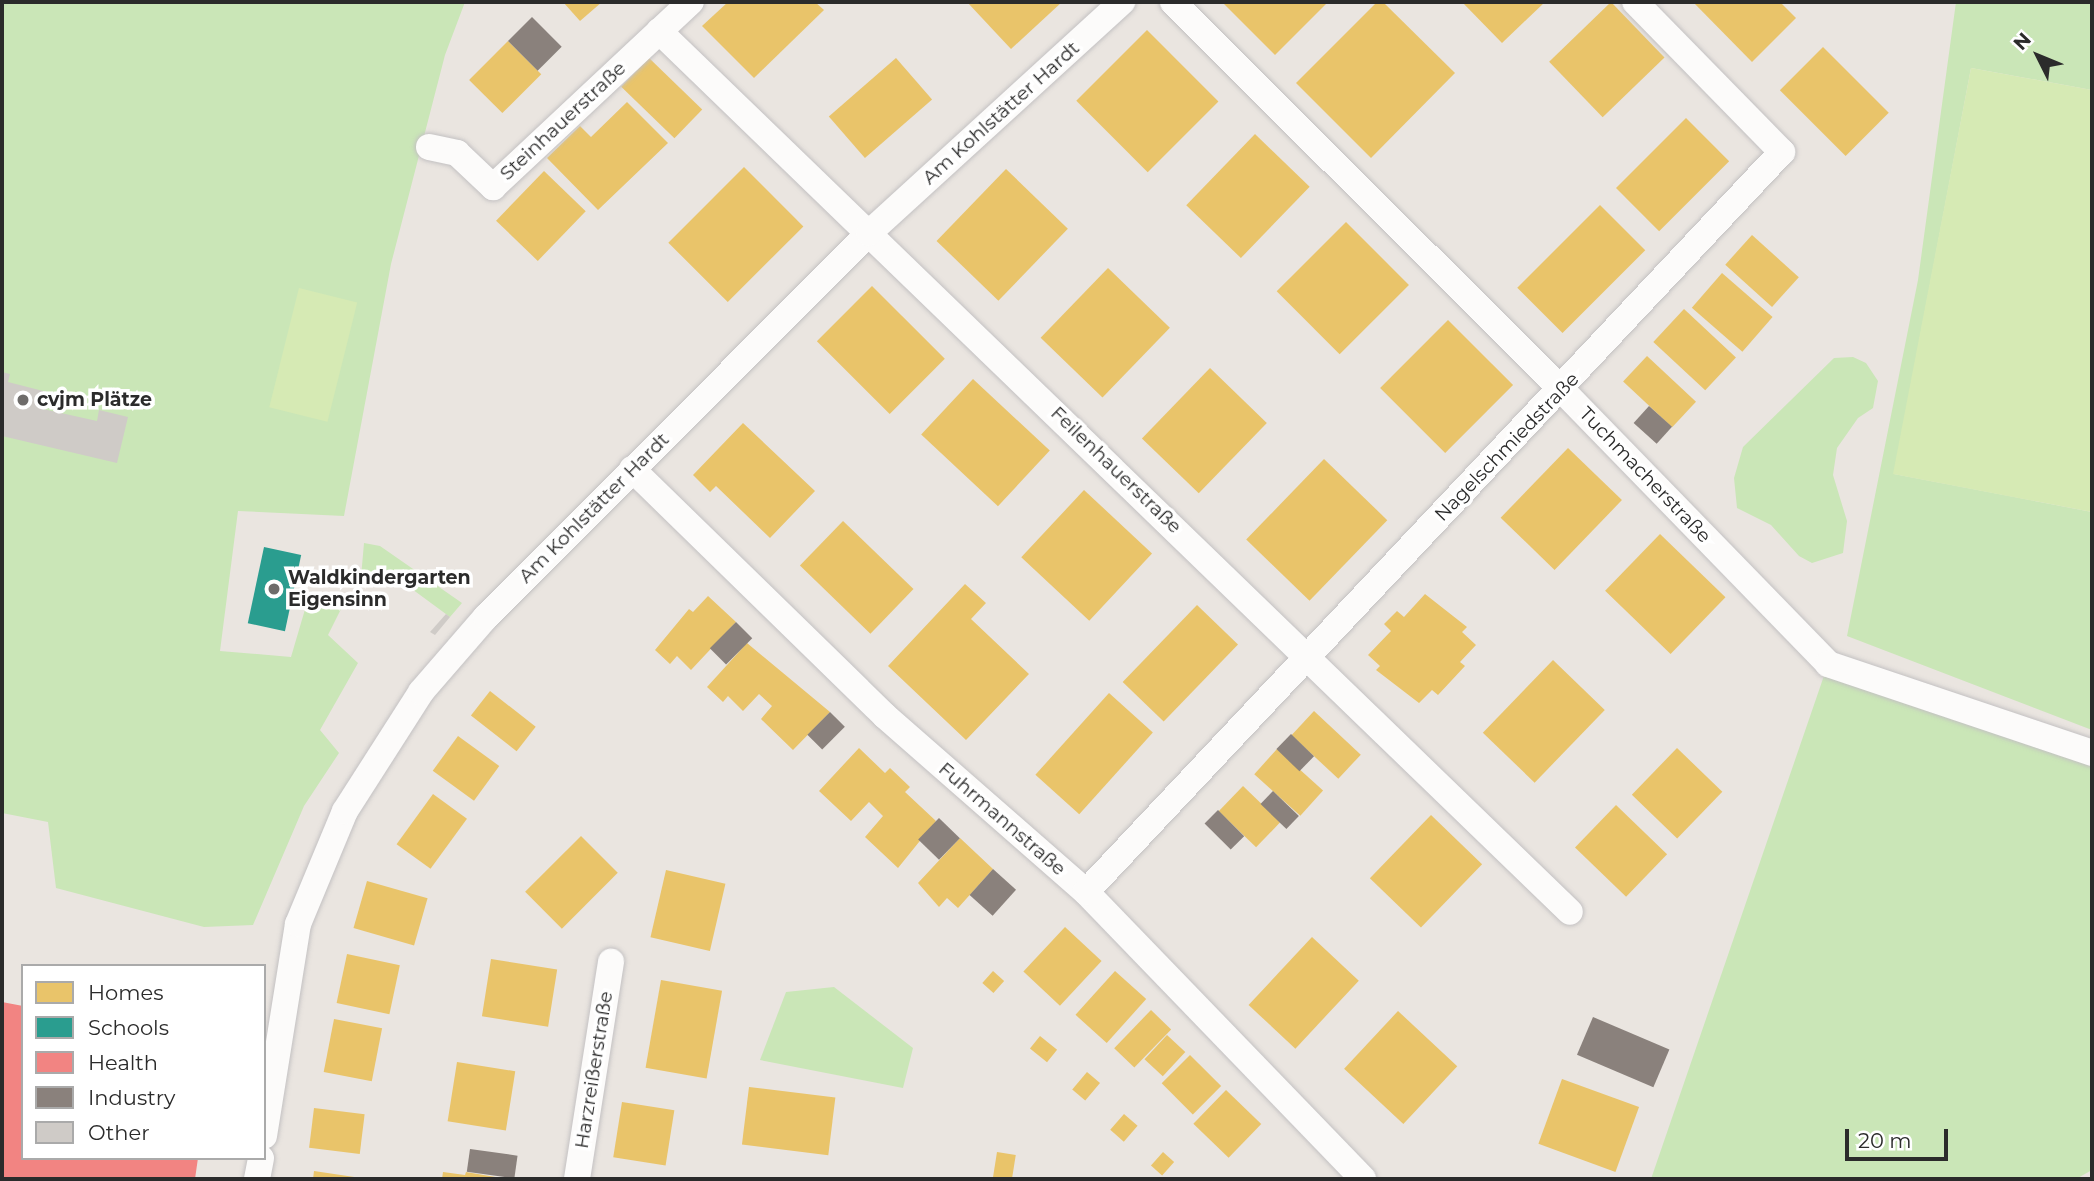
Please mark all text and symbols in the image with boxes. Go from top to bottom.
north arrow [2003,21,2073,91]
text: N [2009,28,2036,55]
street label: Am Kohlstätter Hardt [918,37,1084,189]
street label: Steinhauerstraße [495,57,631,185]
street label: Nagelschmiedstraße [1430,368,1584,526]
place label: cvjm Plätze [37,389,152,411]
marker: cvjm Plätze [15,392,31,408]
street label: Feilenhauerstraße [1046,402,1186,538]
street label: Tuchmacherstraße [1574,402,1716,548]
street label: Am Kohlstätter Hardt [514,428,674,588]
place label: Waldkindergarten Eigensinn [288,567,471,611]
marker: Waldkindergarten Eigensinn [266,581,282,597]
street label: Fuhrmannstraße [934,758,1070,880]
legend [21,964,266,1160]
text: Homes [88,980,163,1005]
street label: Harzreißerstraße [570,990,618,1150]
text: Schools [88,1015,169,1040]
text: Health [88,1050,158,1075]
text: Industry [88,1085,175,1110]
scale bar [1849,1114,1952,1158]
text: Other [88,1120,150,1145]
text: 20 m [1858,1128,1912,1153]

